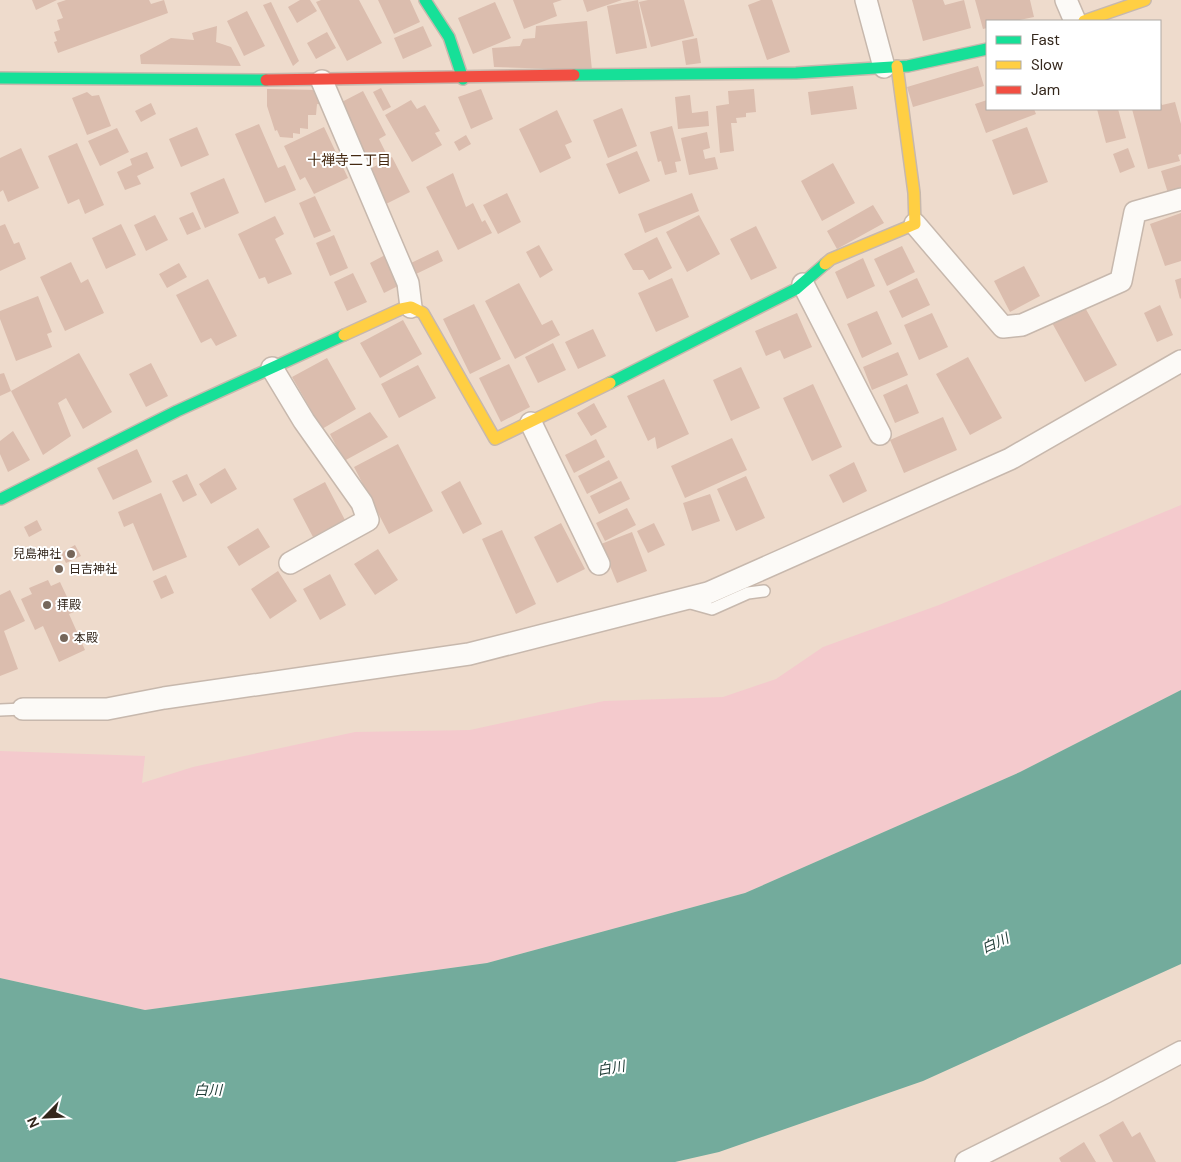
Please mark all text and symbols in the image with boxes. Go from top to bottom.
legend [986,20,1161,110]
text: Fast [1031,30,1060,50]
text: Slow [1031,55,1064,75]
text: Jam [1031,80,1060,100]
district label: 十禅寺二丁目 [307,151,391,169]
place label: 兒島神社 [13,546,61,562]
marker: 兒島神社 [65,548,77,560]
place label: 日吉神社 [69,561,117,577]
marker: 日吉神社 [53,563,65,575]
place label: 拝殿 [57,597,81,613]
marker: 拝殿 [41,599,53,611]
place label: 本殿 [74,630,98,646]
marker: 本殿 [58,632,70,644]
water label: 白川 [979,928,1013,957]
water label: 白川 [596,1056,628,1079]
water label: 白川 [194,1081,224,1099]
north arrow [20,1092,70,1142]
text: N [23,1114,43,1131]

